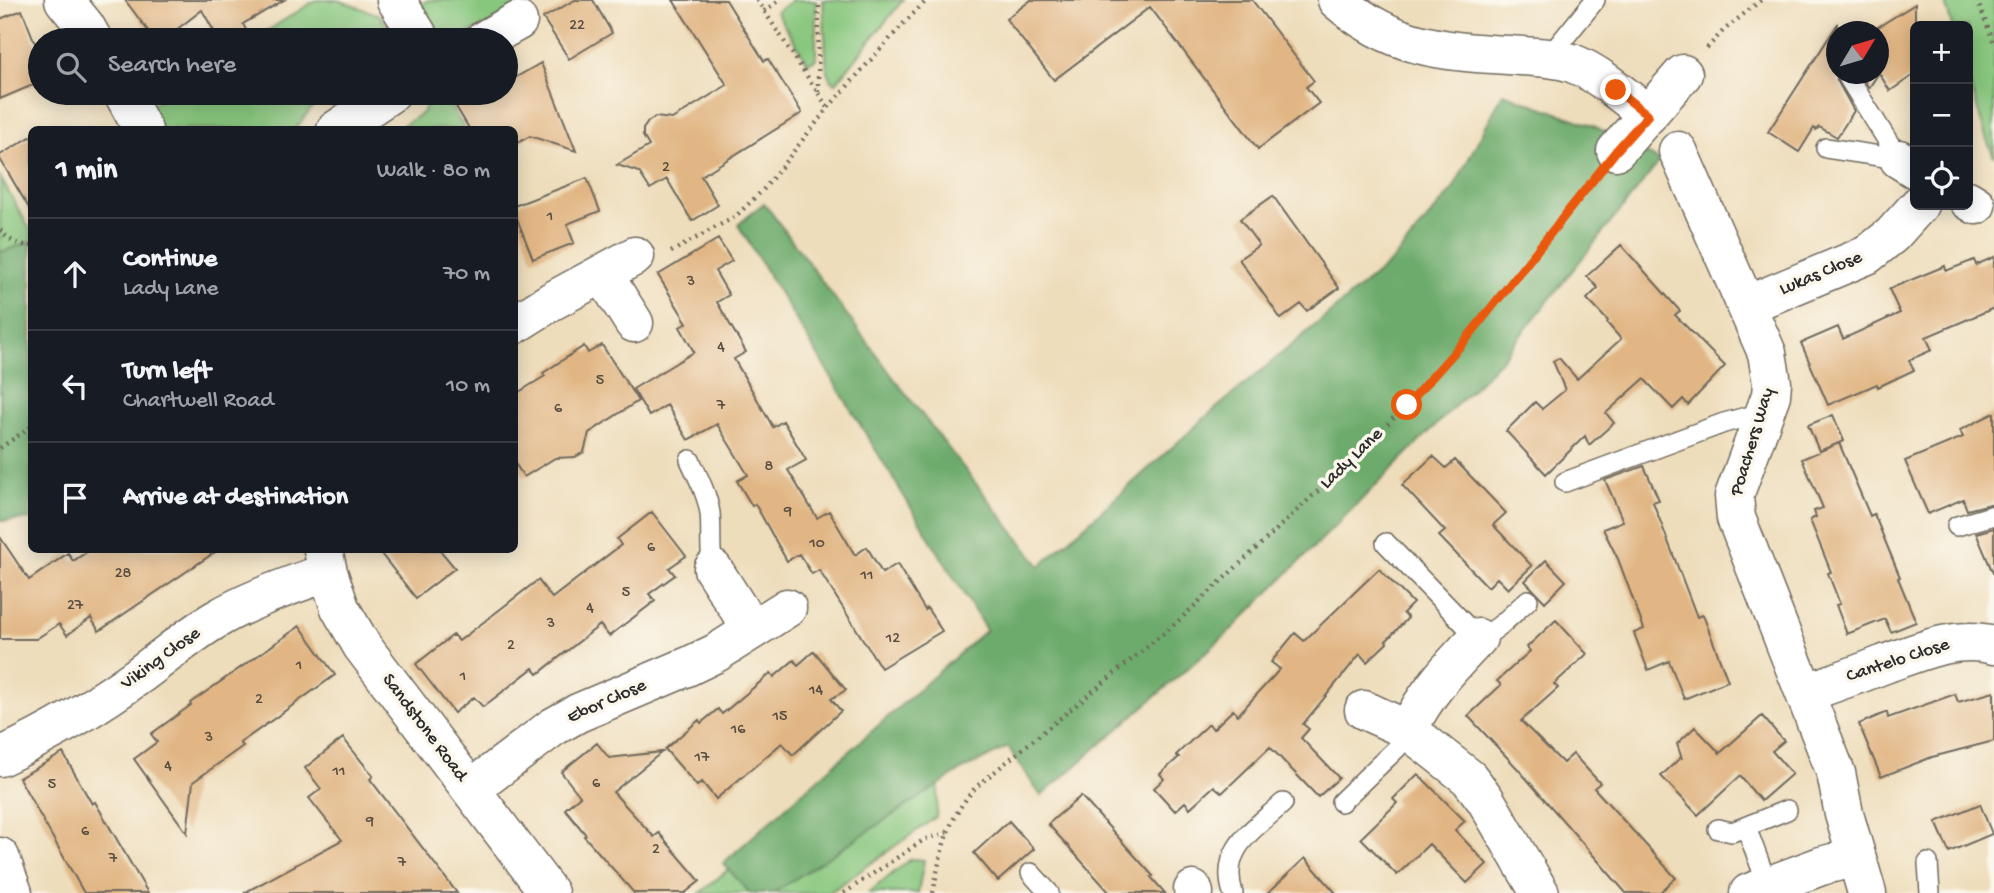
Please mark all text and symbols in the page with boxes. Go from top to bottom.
house number: 22 [569,17,585,36]
north arrow [1826,21,1889,84]
map controls [1910,21,1973,210]
button: + [1910,21,1973,84]
search box [28,28,518,105]
icon: search [52,48,90,86]
text: Search here [108,51,236,82]
route end [1600,74,1631,105]
button: − [1910,84,1973,147]
button: locate [1910,147,1973,210]
text: 1 min [56,154,117,189]
text: Walk · 80 m [377,158,490,185]
house number: 2 [662,159,670,178]
house number: 1 [546,208,553,227]
text: Continue [123,245,217,276]
street label: Lukas Close [1776,246,1866,302]
icon: ahead [56,255,94,293]
text: 70 m [443,261,490,288]
house number: 3 [686,273,695,292]
text: Lady Lane [123,276,218,303]
house number: 4 [717,339,725,358]
text: Turn left [123,357,211,388]
icon: left [56,367,94,405]
house number: 5 [596,372,604,391]
text: 10 m [446,373,490,400]
street label: Poachers Way [1725,385,1781,500]
text: Chartwell Road [123,388,274,415]
route start [1391,389,1422,420]
house number: 7 [716,397,726,416]
house number: 6 [554,400,563,419]
street label: Lady Lane [1316,423,1388,495]
house number: 8 [765,458,774,477]
icon: arrive [56,479,94,517]
text: Arrive at destination [123,483,348,514]
house number: 9 [783,503,792,522]
house number: 10 [808,535,825,554]
house number: 6 [647,539,656,558]
house number: 28 [115,565,132,584]
house number: 11 [860,567,873,586]
house number: 5 [622,584,630,603]
house number: 27 [67,597,84,616]
house number: 4 [586,600,594,619]
house number: 3 [546,615,555,634]
street label: Viking Close [116,622,205,696]
house number: 12 [885,630,900,649]
street label: Cantelo Close [1843,633,1953,688]
house number: 2 [507,637,515,656]
house number: 1 [295,657,302,676]
house number: 1 [459,668,466,687]
street label: Sandstone Road [376,670,473,788]
street label: Ebor Close [564,674,650,730]
house number: 14 [808,682,823,701]
house number: 2 [255,691,263,710]
house number: 15 [772,708,787,727]
house number: 16 [730,721,746,740]
house number: 3 [204,729,213,748]
house number: 17 [694,749,710,768]
house number: 4 [164,758,172,777]
house number: 11 [332,763,345,782]
house number: 6 [592,775,601,794]
house number: 5 [48,776,56,795]
house number: 9 [365,813,374,832]
house number: 6 [81,823,90,842]
house number: 2 [652,841,660,860]
house number: 7 [108,850,118,869]
house number: 7 [397,854,407,873]

